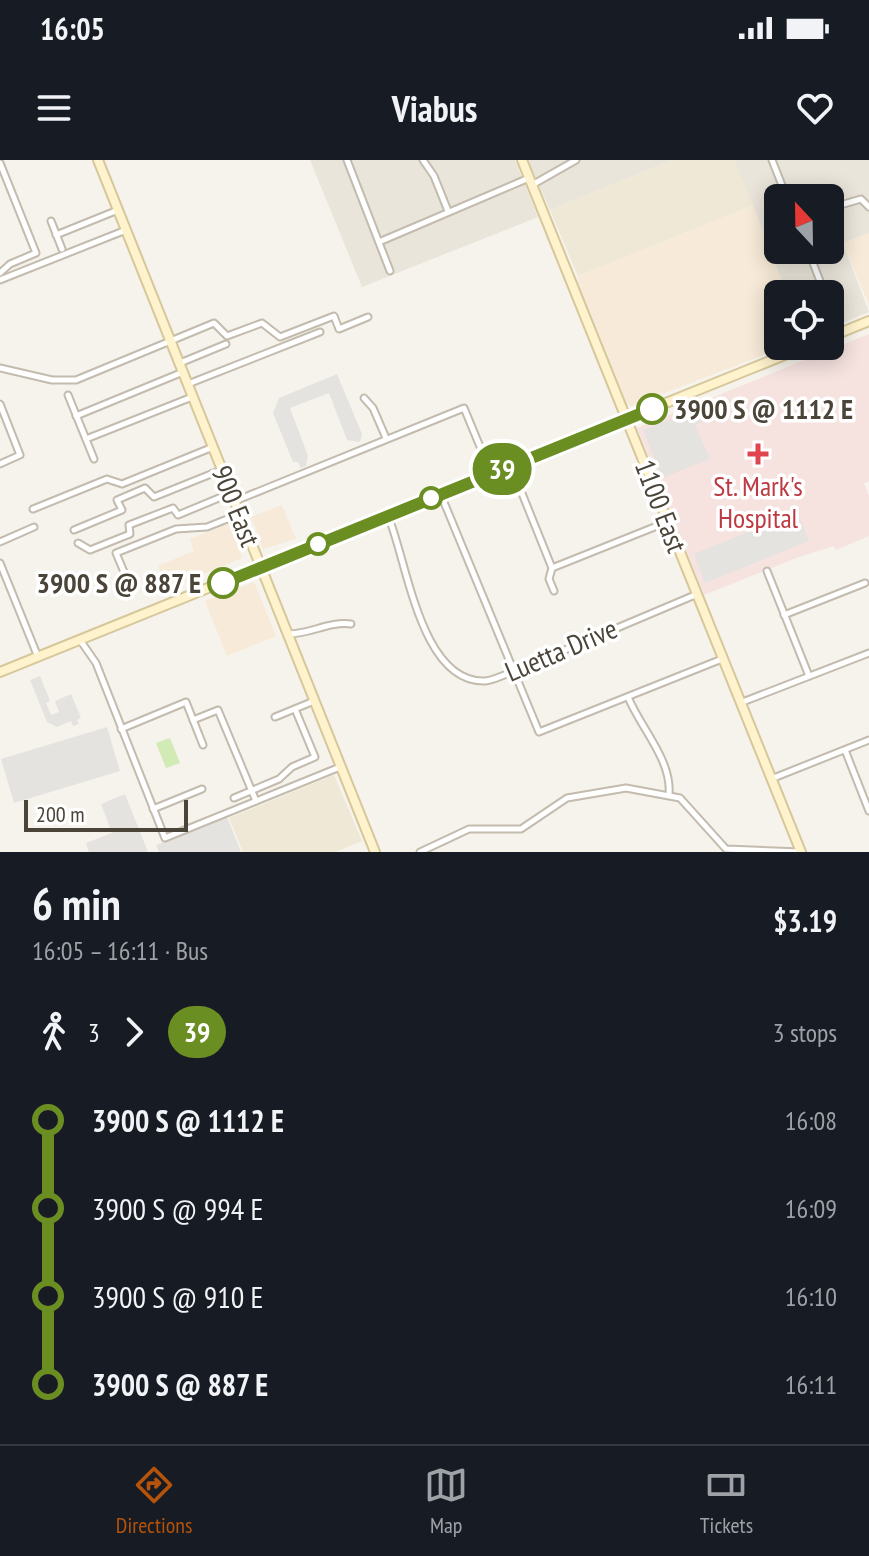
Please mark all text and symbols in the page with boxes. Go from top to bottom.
text: 16:05 [40,9,105,48]
text: Viabus [392,85,477,132]
icon: menu [32,86,76,130]
icon: heart [793,86,837,130]
north arrow [764,184,844,264]
map controls [764,184,844,360]
button: locate [764,280,844,360]
place label: 3900 S @ 1112 E [674,390,853,427]
marker: 3900 S @ 1112 E [637,394,667,424]
line badge: 39 [466,443,538,495]
marker: St. Mark's Hospital [747,443,769,465]
text: 39 [489,450,515,487]
street label: 1100 East [627,454,696,558]
street label: 900 East [204,460,269,552]
place label: St. Mark's Hospital [713,467,803,536]
unlabelled marker [420,487,442,509]
unlabelled marker [307,533,329,555]
place label: 3900 S @ 887 E [37,564,201,601]
marker: 3900 S @ 887 E [208,568,238,598]
street label: Luetta Drive [499,609,623,690]
scale bar [24,796,188,832]
text: 200 m [36,800,85,828]
text: 6 min [32,875,121,932]
text: $3.19 [773,901,837,940]
text: 16:05 – 16:11 · Bus [32,934,208,967]
icon: walk [32,1010,76,1054]
icon: forward [112,1010,156,1054]
text: 39 [184,1013,210,1050]
text: 3 [88,1016,100,1049]
text: 3 stops [773,1016,837,1049]
text: 3900 S @ 1112 E [92,1101,284,1140]
text: 16:08 [785,1104,837,1137]
text: 3900 S @ 994 E [92,1189,263,1228]
text: 16:09 [785,1192,837,1225]
text: 3900 S @ 910 E [92,1277,263,1316]
text: 16:10 [785,1280,837,1313]
text: 3900 S @ 887 E [92,1365,268,1404]
text: 16:11 [785,1368,837,1401]
tab: Directions [116,1463,192,1539]
tab: Map [424,1463,468,1539]
tab: Tickets [700,1463,753,1539]

